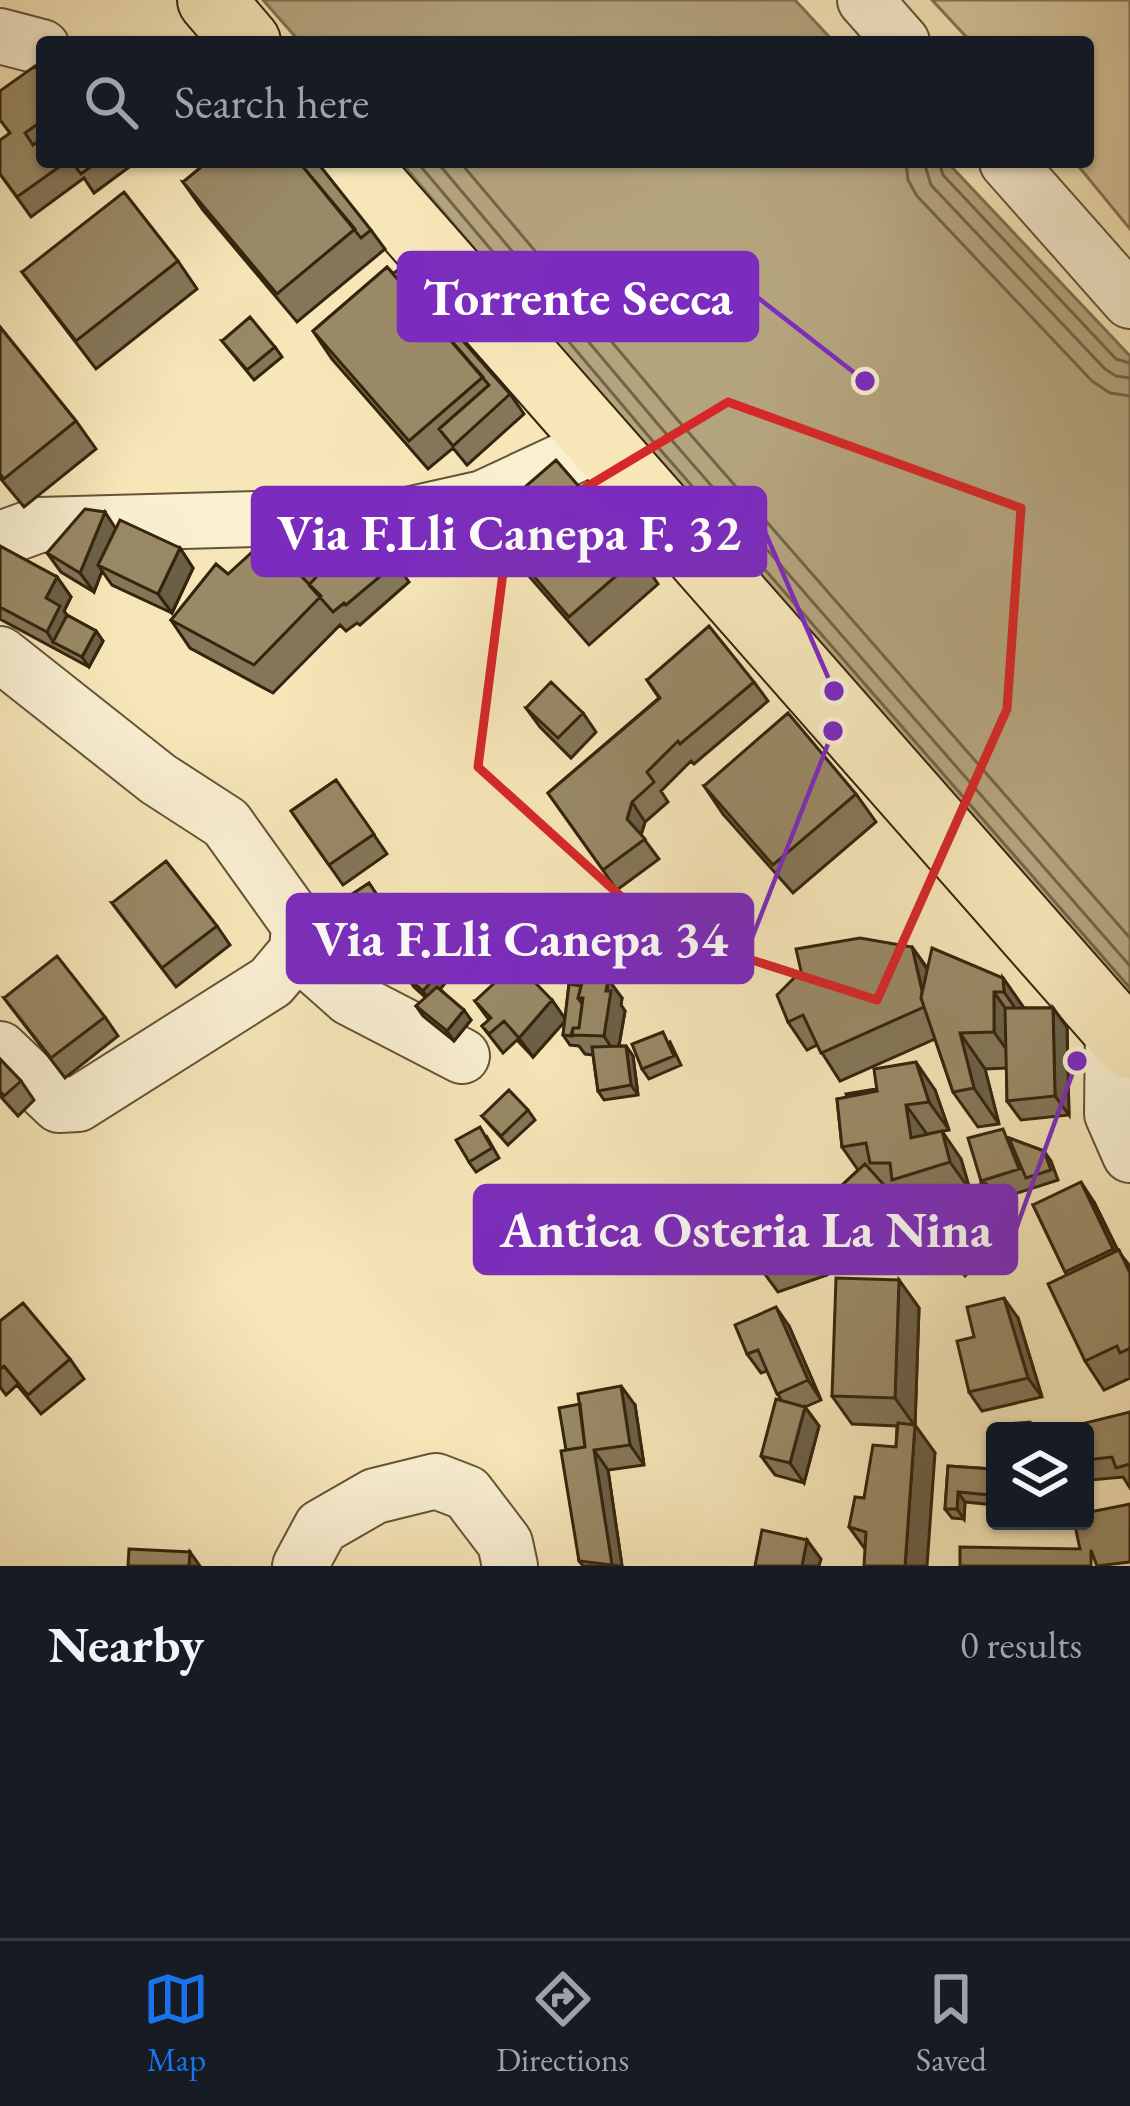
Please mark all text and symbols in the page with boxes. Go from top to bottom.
search box [36,36,1094,168]
icon: search [78,69,144,135]
text: Search here [174,73,369,131]
callout: Torrente Secca [399,253,757,340]
text: Torrente Secca [423,264,734,330]
callout: Via F.Lli Canepa F. 32 [253,488,765,575]
text: Via F.Lli Canepa F. 32 [277,499,741,565]
callout: Via F.Lli Canepa 34 [288,895,752,982]
text: Via F.Lli Canepa 34 [312,905,729,971]
callout: Antica Osteria La Nina [475,1186,1016,1273]
text: Antica Osteria La Nina [499,1196,993,1262]
map controls [986,1422,1094,1530]
button: layers [986,1422,1094,1530]
text: Nearby [48,1611,204,1677]
text: 0 results [960,1619,1082,1670]
tab: Map [143,1966,209,2081]
tab: Directions [496,1966,629,2081]
tab: Saved [916,1966,987,2081]

